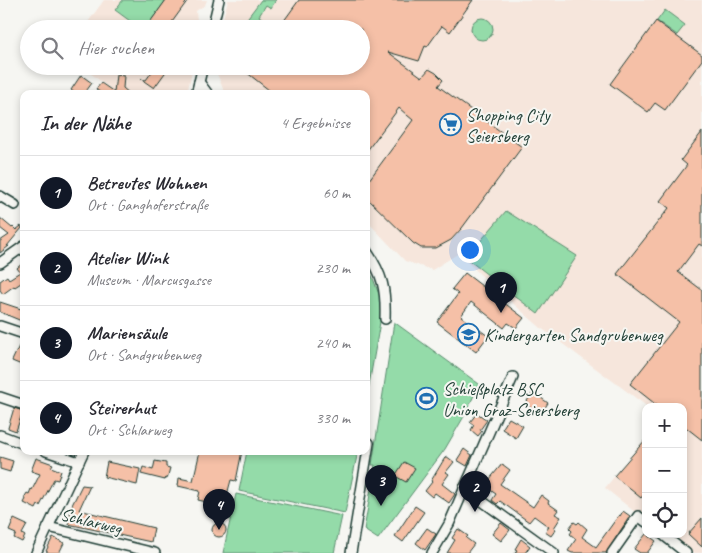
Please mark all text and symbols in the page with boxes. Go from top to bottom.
search box [20,20,370,75]
icon: search [38,34,66,62]
text: Hier suchen [78,36,154,60]
place label: Shopping City Seiersberg [466,104,551,147]
text: In der Nähe [40,110,130,136]
text: 4 Ergebnisse [281,113,350,133]
supermarket icon: Shopping City Seiersberg [438,113,462,137]
text: Betreutes Wohnen [87,171,207,195]
text: 1 [52,183,60,203]
text: 60 m [323,183,350,203]
text: Ort · Ganghoferstraße [87,195,208,215]
your location [457,237,483,263]
text: Atelier Wink [87,246,168,270]
text: 2 [52,258,60,278]
text: 230 m [316,258,350,278]
text: Museum · Marcusgasse [87,270,211,290]
pin: 1 [485,272,517,313]
text: Mariensäule [87,321,167,345]
school or university icon: Kindergarten Sandgrubenweg [456,323,480,347]
place label: Kindergarten Sandgrubenweg [484,324,664,346]
text: 3 [52,333,60,353]
text: 240 m [316,333,350,353]
text: Ort · Sandgrubenweg [87,345,201,365]
place label: Schießplatz BSC Union Graz-Seiersberg [443,378,580,421]
sports icon: Schießplatz BSC Union Graz-Seiersberg [415,387,439,411]
text: Steirerhut [87,396,155,420]
map controls [642,403,687,538]
button: + [642,403,687,448]
text: 4 [52,408,60,428]
text: 330 m [316,408,350,428]
text: Ort · Schlarweg [87,420,172,440]
button: − [642,448,687,493]
pin: 3 [365,465,397,506]
pin: 2 [459,471,491,512]
pin: 4 [203,489,235,530]
button: locate [642,493,687,538]
street label: Schlarweg [58,503,125,540]

